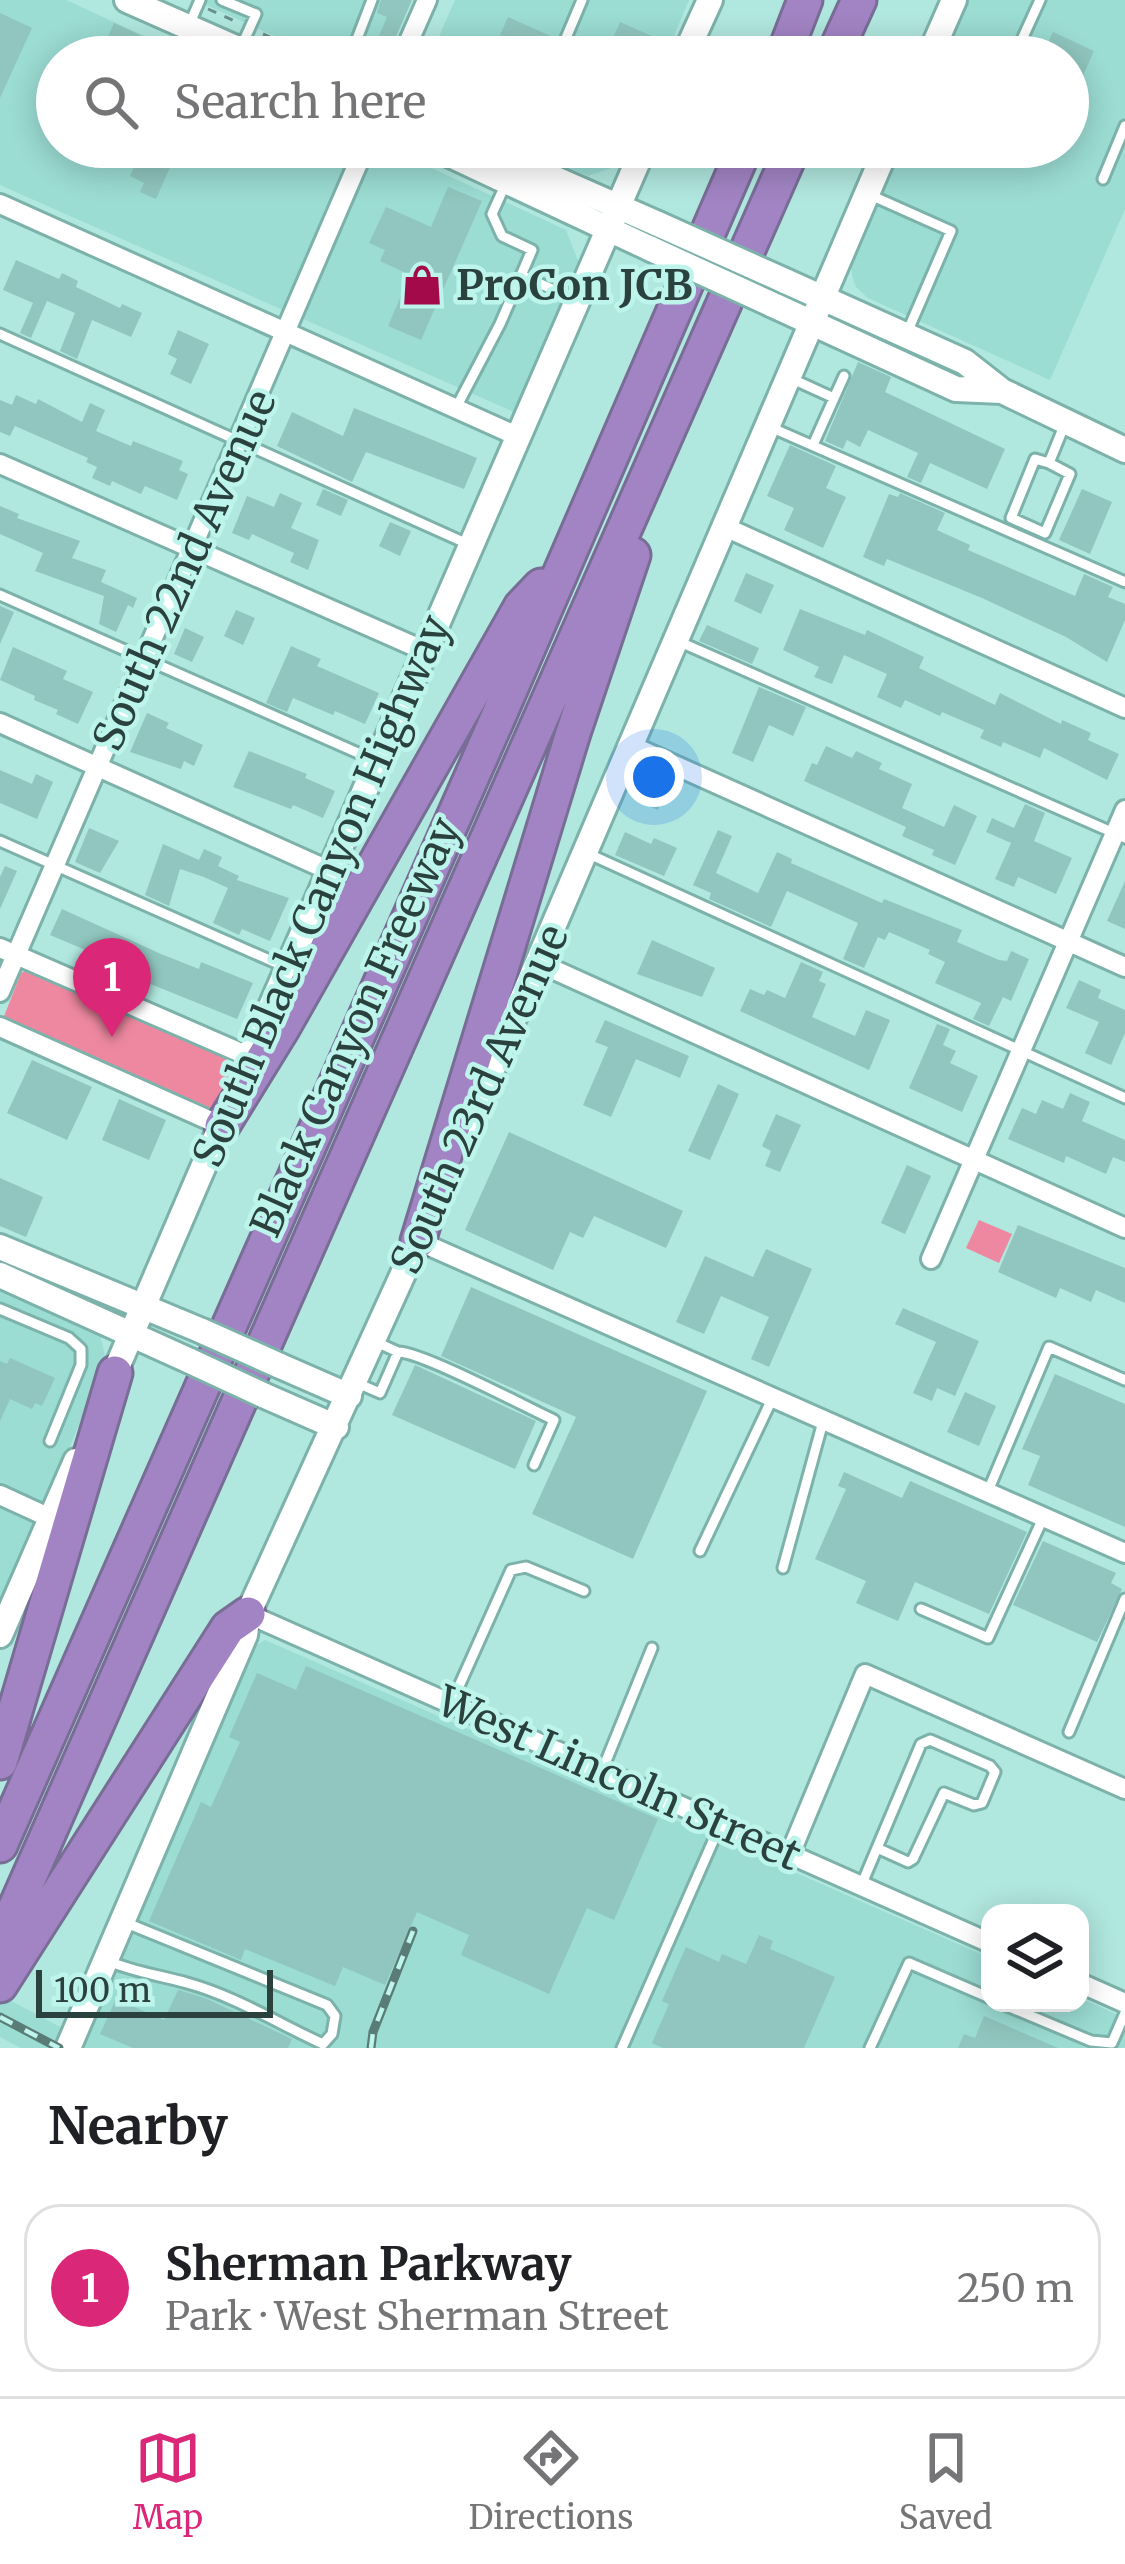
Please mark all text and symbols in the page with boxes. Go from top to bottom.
search box [36,36,1089,168]
icon: search [78,69,144,135]
text: Search here [174,74,426,130]
place label: ProCon JCB [456,259,693,311]
shop icon: ProCon JCB [399,262,445,308]
street label: South 22nd Avenue [81,382,287,758]
street label: South Black Canyon Highway [181,607,462,1175]
your location [624,747,684,807]
street label: Black Canyon Freeway [239,809,471,1245]
street label: South 23rd Avenue [379,916,579,1282]
pin: 1 [73,938,151,1037]
street label: West Lincoln Street [428,1674,809,1882]
map controls [981,1904,1089,2012]
button: layers [981,1904,1089,2012]
scale bar [36,1964,273,2017]
text: 100 m [54,1970,151,2011]
text: Nearby [48,2094,228,2158]
text: Sherman Parkway [165,2236,571,2292]
text: 1 [81,2264,99,2313]
text: 250 m [957,2264,1074,2313]
text: Park · West Sherman Street [165,2292,669,2341]
tab: Map [133,2425,203,2538]
tab: Directions [468,2425,633,2538]
tab: Saved [899,2425,992,2538]

